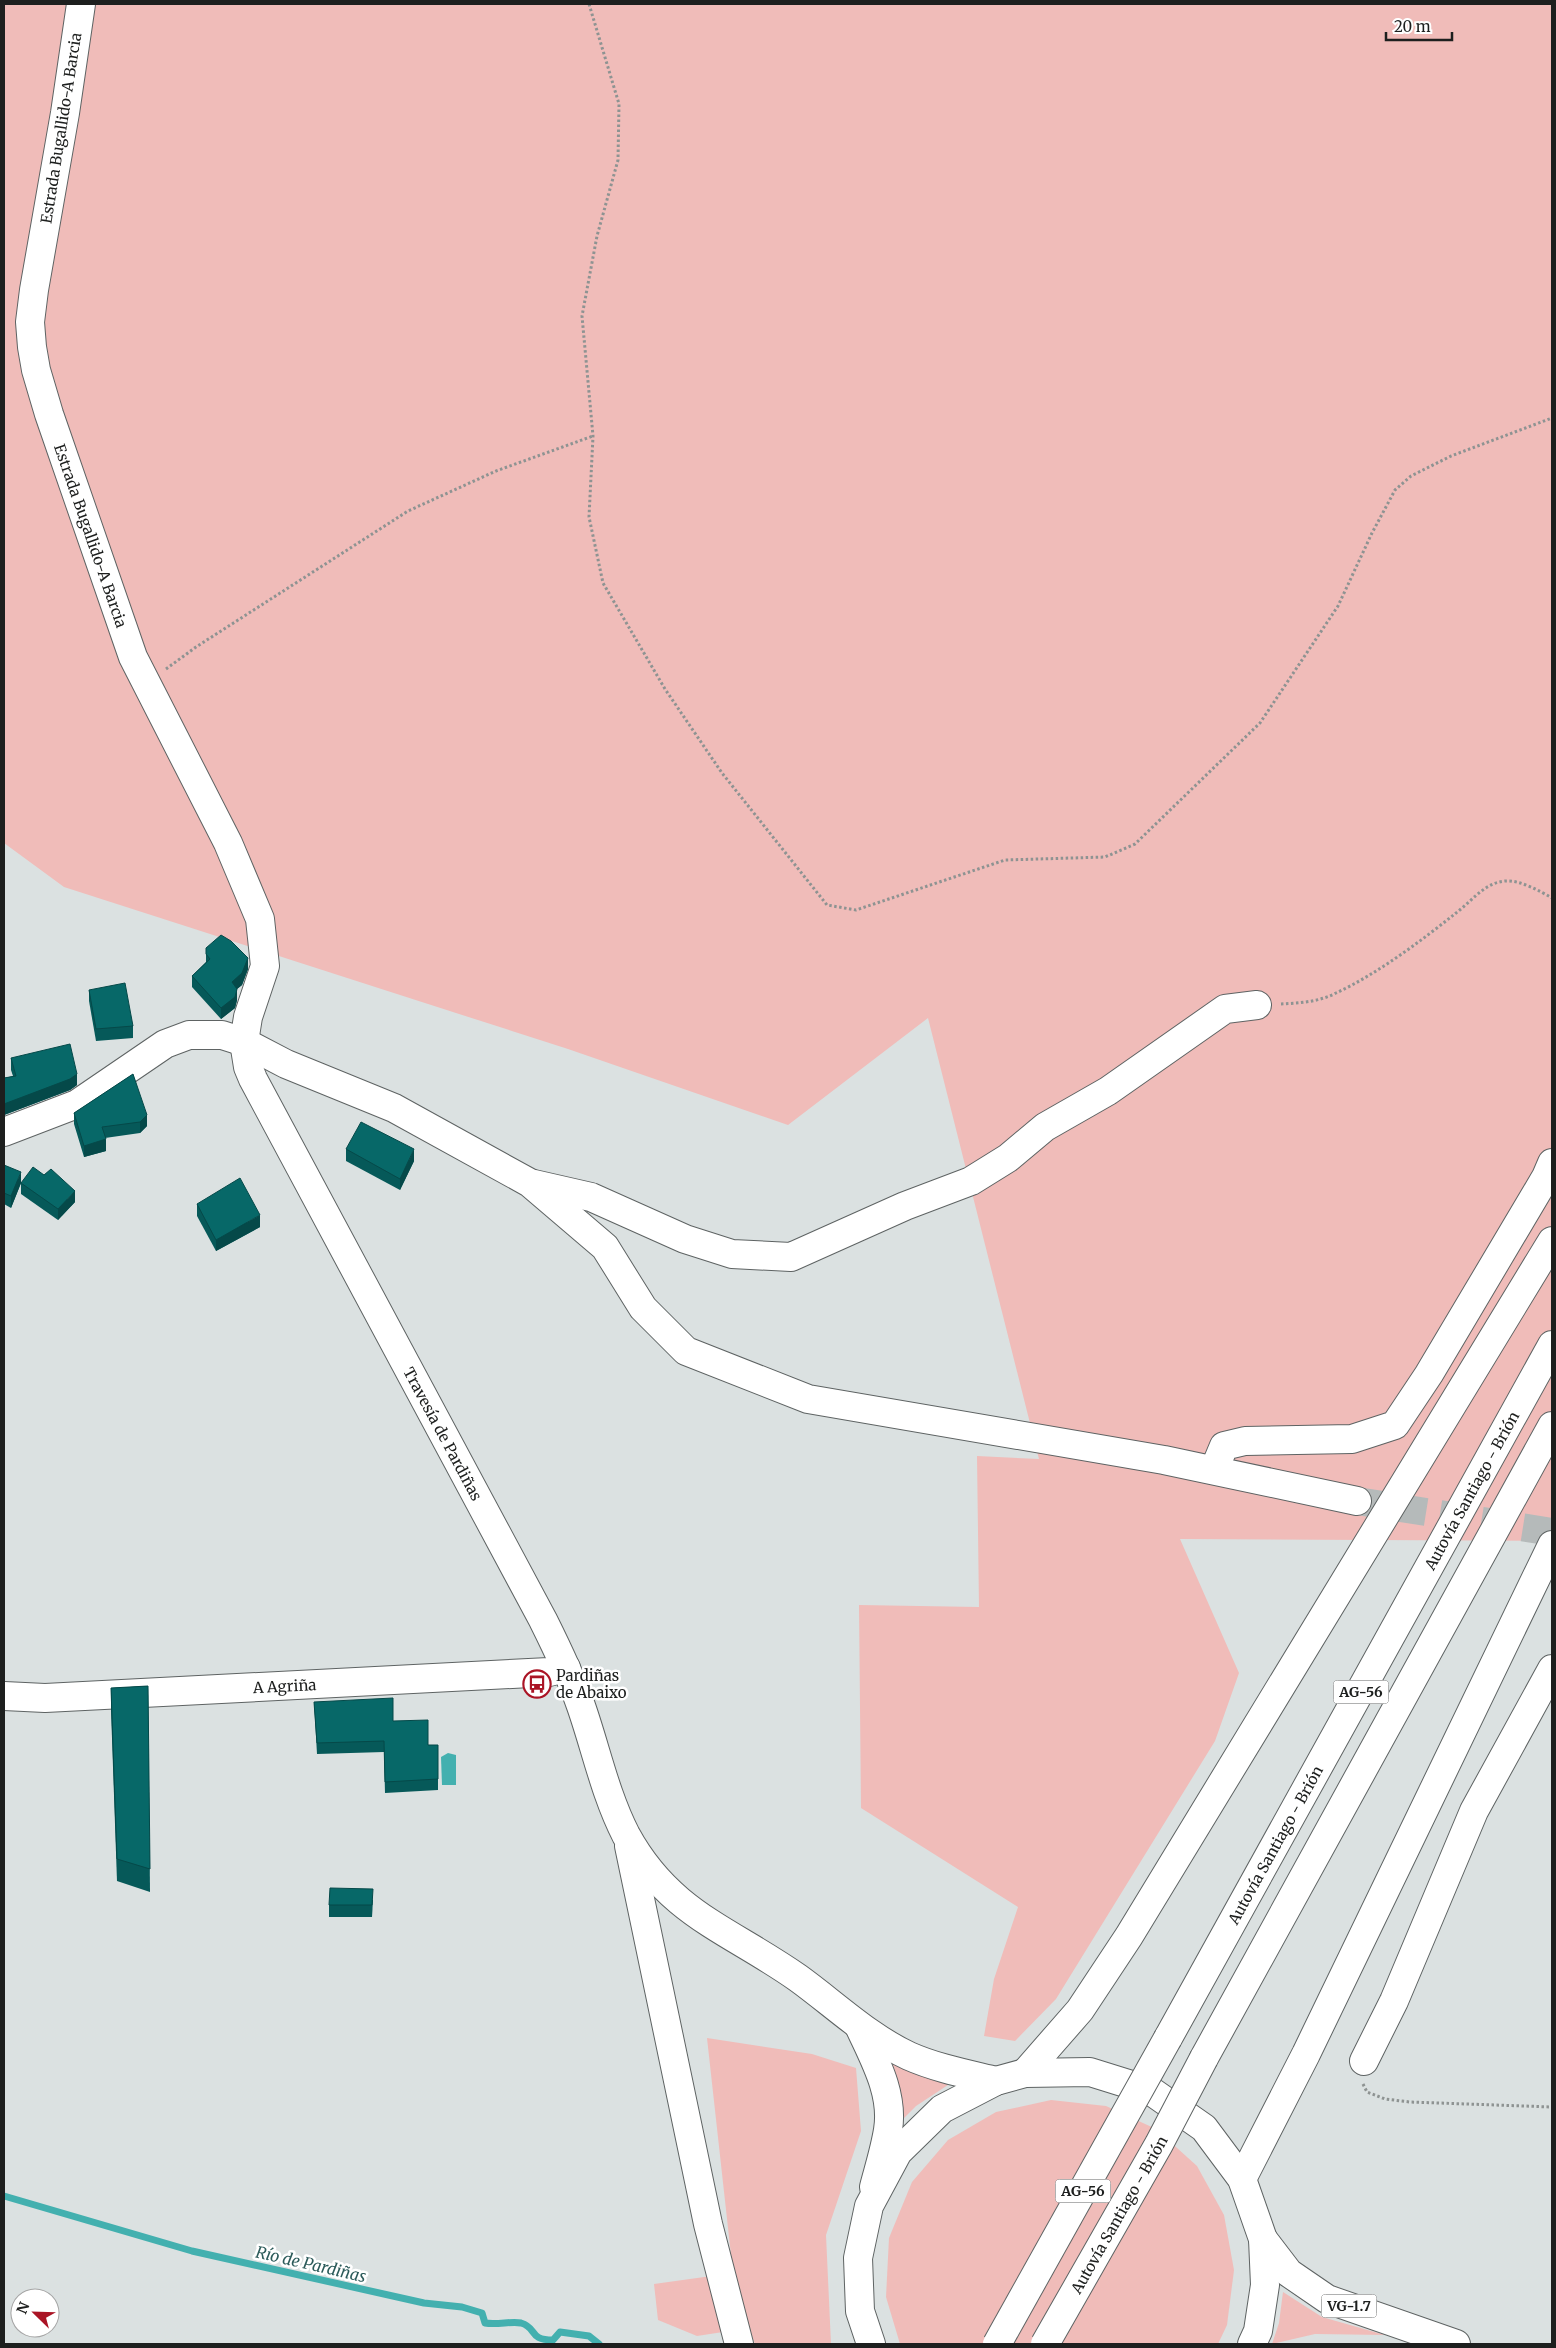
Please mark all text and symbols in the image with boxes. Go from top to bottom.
scale bar [1386,10,1452,42]
text: 20 m [1394,17,1431,36]
street label: Estrada Bugallido-A Barcia [37,31,85,225]
street label: Estrada Bugallido-A Barcia [50,441,132,630]
street label: Travesía de Pardiñas [400,1364,487,1504]
street label: Autovía Santiago - Brión [1419,1408,1523,1574]
place label: Pardiñas de Abaixo [556,1666,627,1702]
bus stop icon: Pardiñas de Abaixo [522,1669,552,1699]
street label: A Agriña [251,1675,317,1697]
road number: AG-56 [1334,1680,1388,1704]
street label: Autovía Santiago - Brión [1223,1762,1327,1928]
street label: Autovía Santiago - Brión [1066,2132,1171,2298]
road number: AG-56 [1056,2180,1110,2202]
water label: Río de Pardiñas [254,2242,368,2286]
north arrow [10,2288,60,2338]
road number: VG-1.7 [1322,2294,1376,2318]
text: N [13,2299,33,2317]

